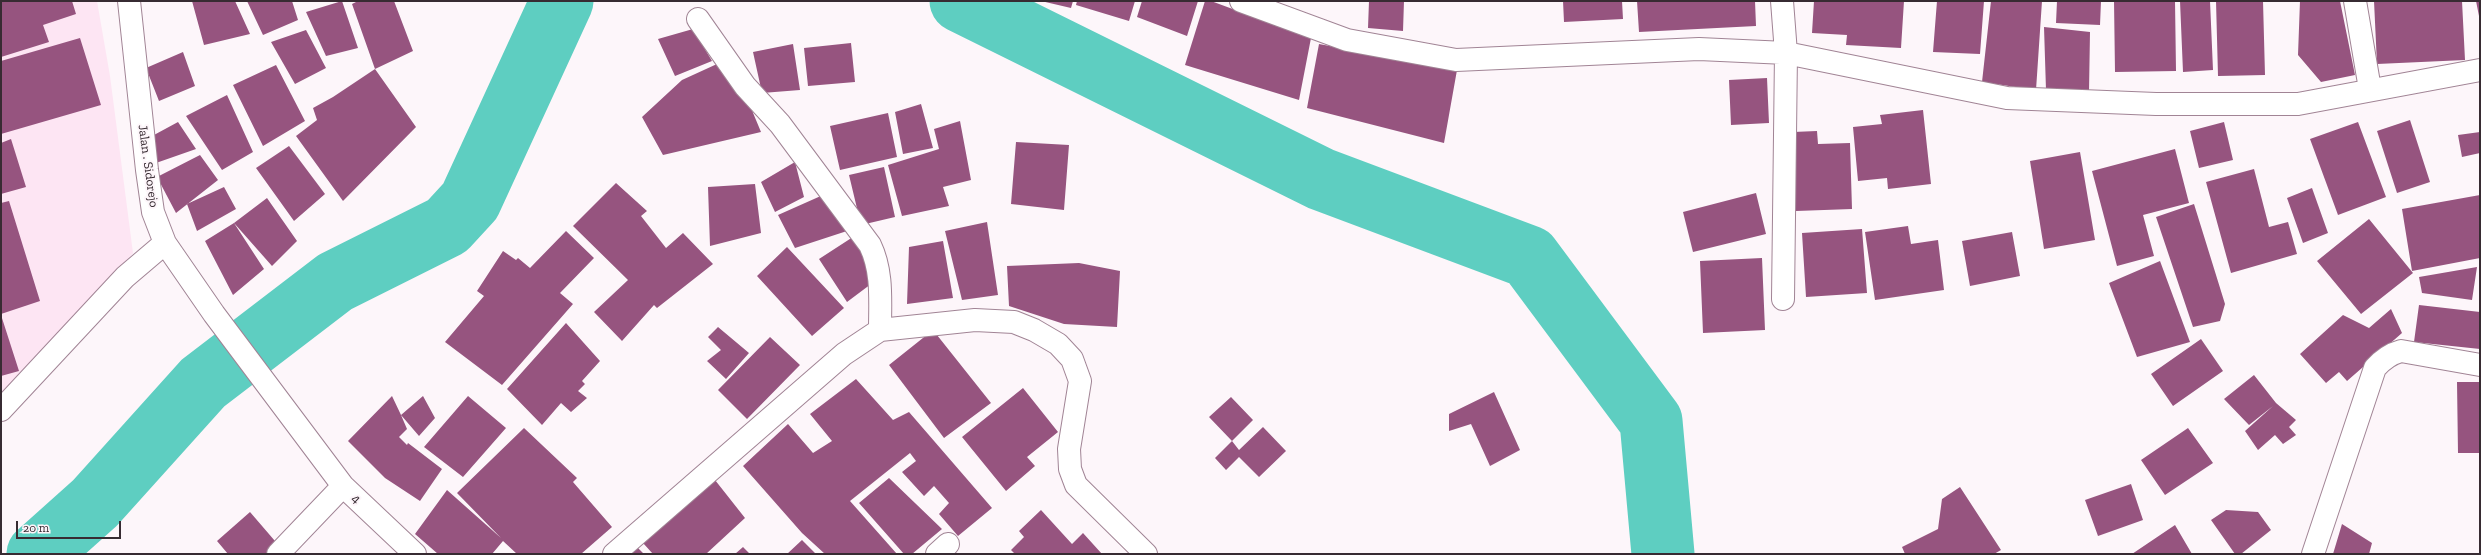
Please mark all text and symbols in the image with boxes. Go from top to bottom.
street label: Jalan . Sidorejo [134,124,162,208]
street label: 4 [348,491,364,507]
scale bar [18,513,123,539]
text: 20 m [23,521,49,535]

